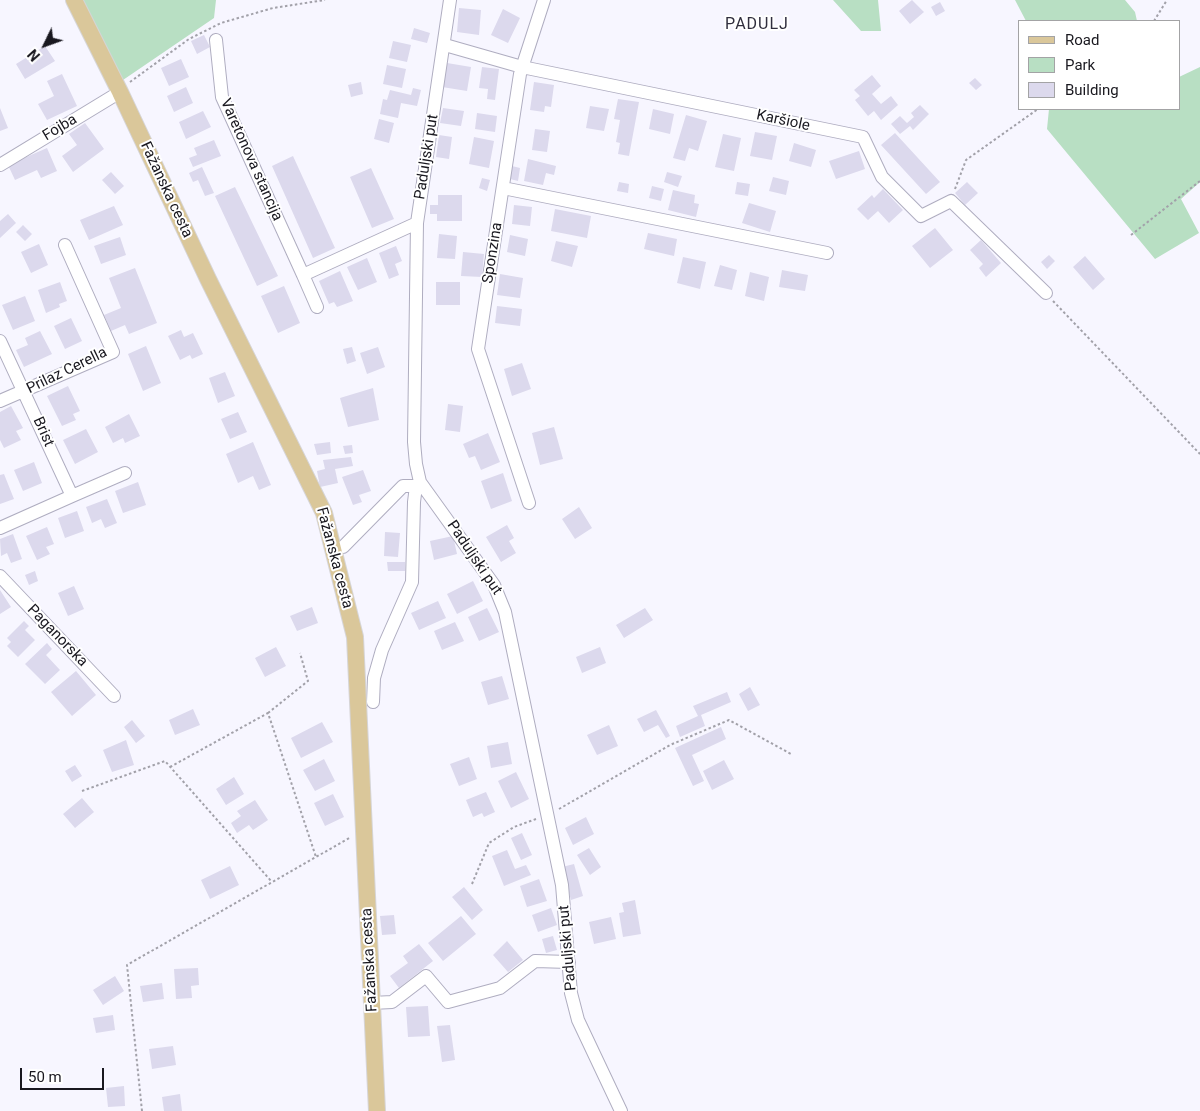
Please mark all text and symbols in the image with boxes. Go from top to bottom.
district label: PADULJ [724,15,790,35]
north arrow [20,20,70,70]
legend [1018,20,1180,110]
text: Road [1065,31,1099,49]
text: N [25,46,43,64]
text: Park [1065,56,1095,74]
text: Building [1065,81,1119,99]
street label: Varetonova stancija [216,96,286,224]
street label: Karšiole [755,107,811,135]
street label: Fojba [40,111,80,145]
street label: Paduljski put [411,113,443,201]
street label: Fažanska cesta [136,139,196,241]
street label: Sponzina [479,221,507,285]
street label: Prilaz Cerella [24,344,110,398]
street label: Brist [29,414,57,450]
street label: Fažanska cesta [312,505,356,611]
street label: Paduljski put [443,517,505,599]
street label: Paganorska [23,601,91,671]
street label: Paduljski put [555,904,581,992]
street label: Fažanska cesta [358,908,382,1012]
scale bar [22,1058,106,1090]
text: 50 m [28,1068,62,1086]

